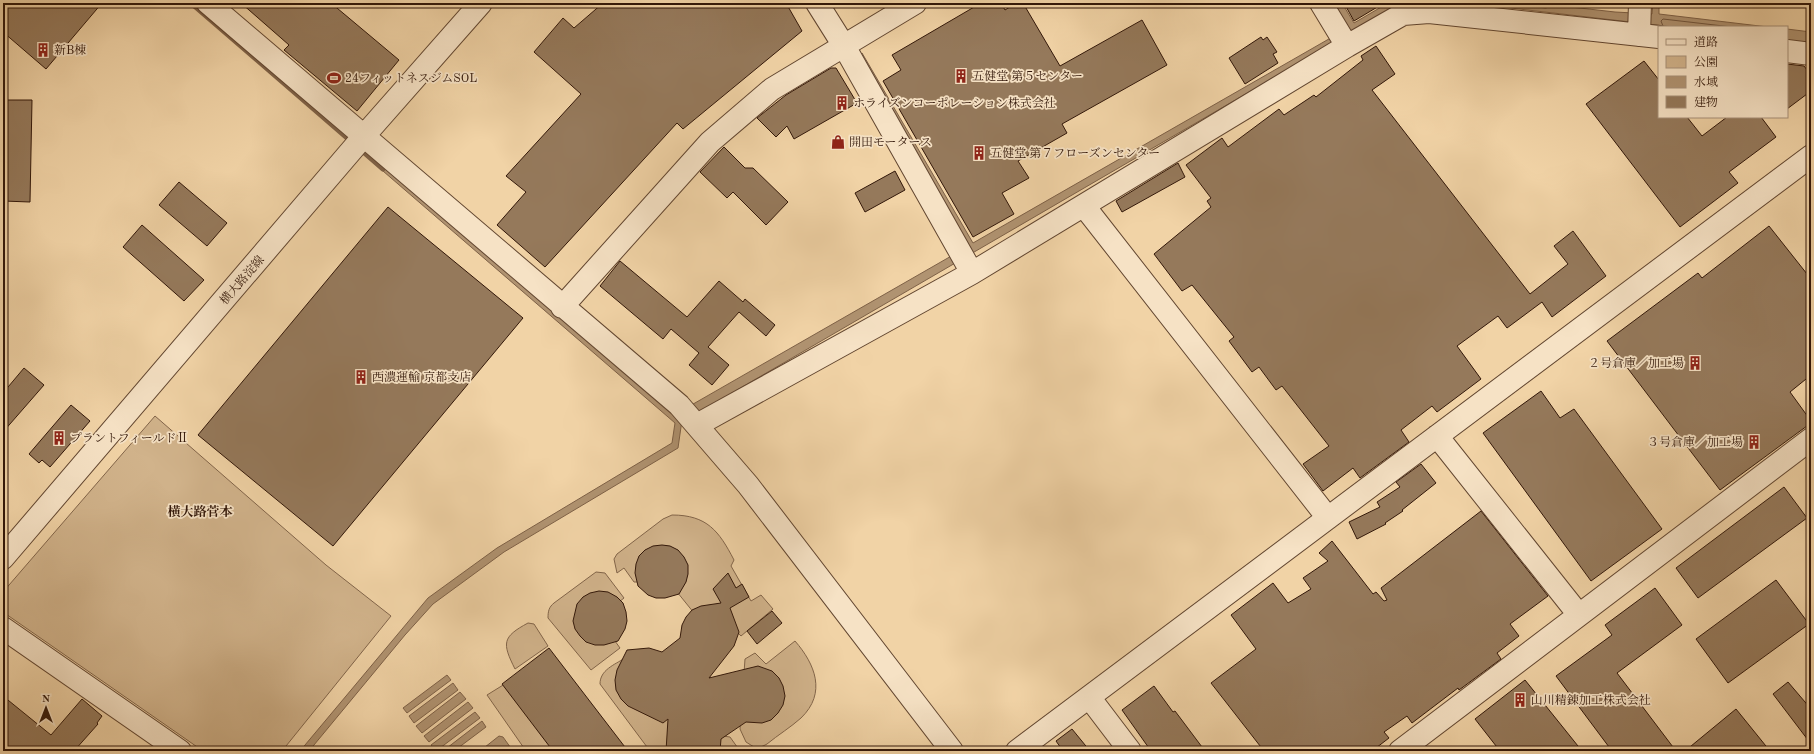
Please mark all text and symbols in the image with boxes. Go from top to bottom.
legend [1658,26,1788,118]
text: 道路 [1694,35,1718,49]
building icon: 新B棟 [35,42,51,58]
place label: 新B棟 [54,43,86,57]
text: 公園 [1694,56,1718,69]
building icon: 五健堂 第５センター [953,68,969,84]
place label: 五健堂 第５センター [972,69,1083,83]
sports icon: 24フィットネスジムSOL [326,70,342,86]
place label: 24フィットネスジムSOL [345,72,477,85]
text: 水域 [1694,75,1718,89]
building icon: ホライズンコーポレーション株式会社 [834,95,850,111]
text: 建物 [1694,95,1718,109]
place label: ホライズンコーポレーション株式会社 [853,96,1056,110]
shop icon: 開田モータース [830,134,846,150]
place label: 開田モータース [849,136,932,149]
building icon: 五健堂 第７フローズンセンター [971,145,987,161]
place label: 五健堂 第７フローズンセンター [990,146,1160,160]
street label: 横大路淀線 [217,253,267,307]
building icon: ２号倉庫／加工場 [1687,355,1703,371]
place label: ２号倉庫／加工場 [1588,356,1684,370]
building icon: 西濃運輸 京都支店 [353,369,369,385]
place label: 西濃運輸 京都支店 [372,370,471,384]
building icon: プラントフィールドⅡ [51,430,67,446]
place label: プラントフィールドⅡ [70,432,188,445]
building icon: ３号倉庫／加工場 [1746,434,1762,450]
place label: ３号倉庫／加工場 [1647,435,1743,449]
district label: 横大路菅本 [167,504,233,519]
north arrow [26,688,66,728]
building icon: 山川精錬加工株式会社 [1512,692,1528,708]
place label: 山川精錬加工株式会社 [1531,693,1651,707]
text: N [42,694,51,705]

